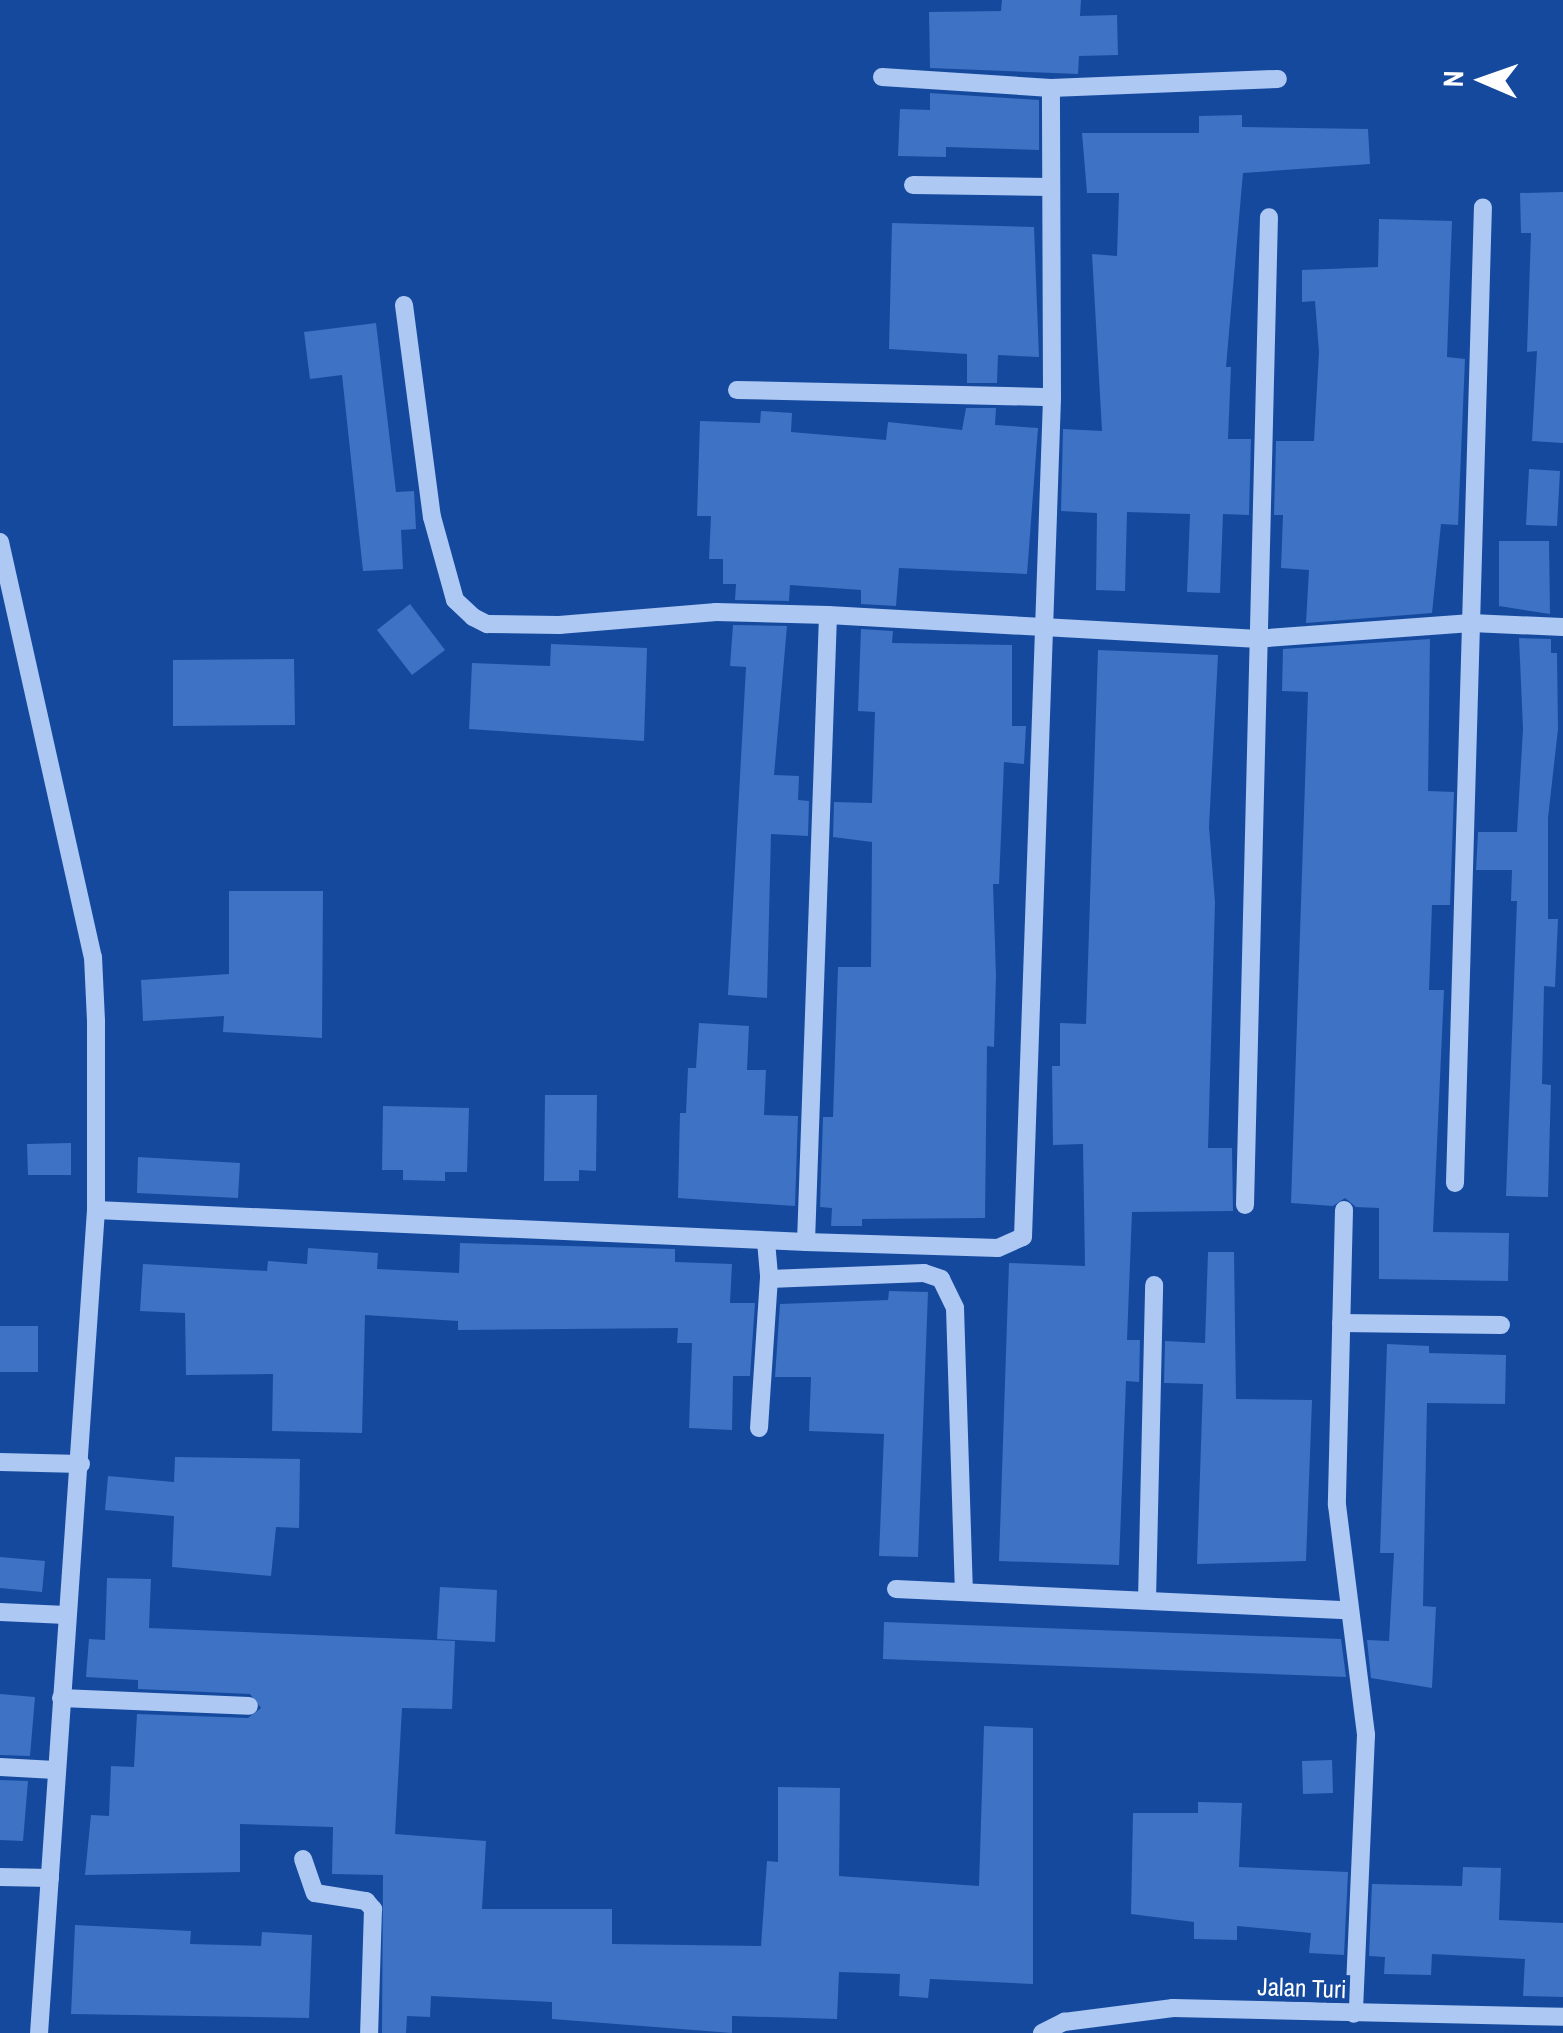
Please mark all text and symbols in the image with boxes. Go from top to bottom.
north arrow [1433,30,1533,130]
text: N [1434,70,1472,88]
street label: Jalan Turi [1257,1971,1347,2005]

